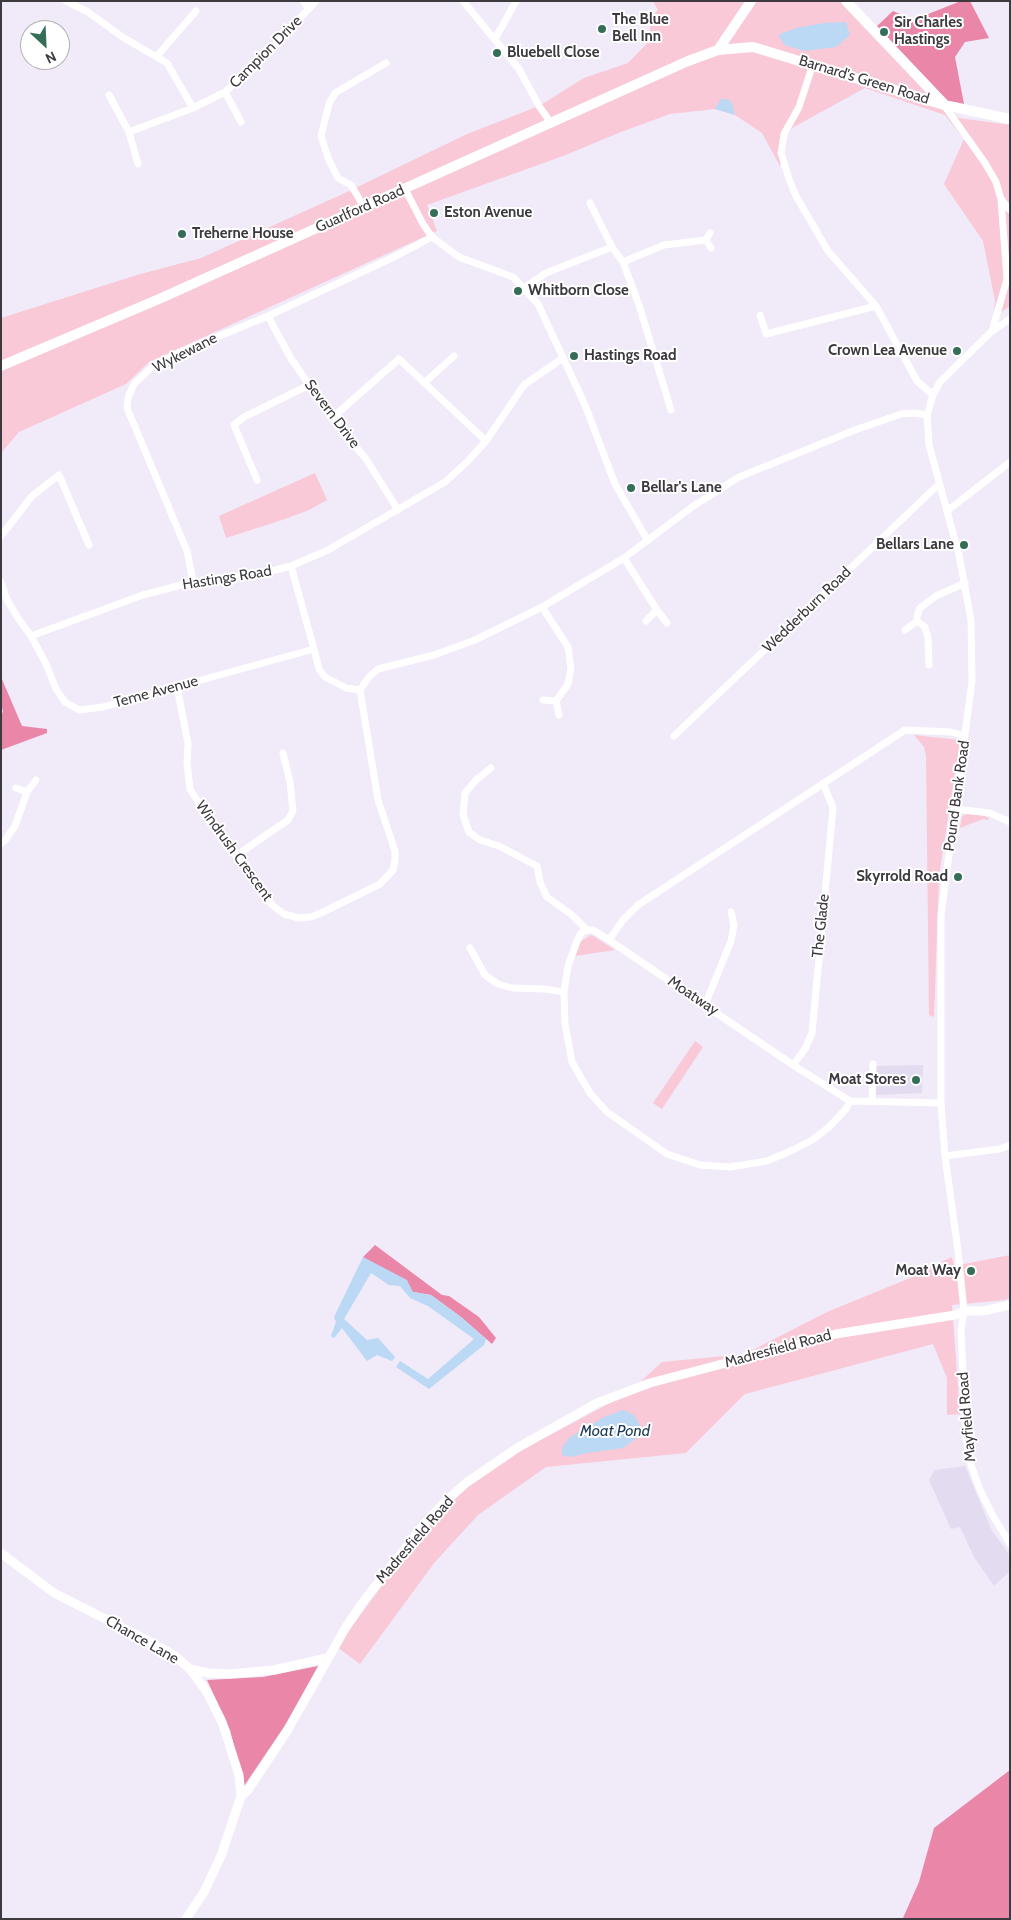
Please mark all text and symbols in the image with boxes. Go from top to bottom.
place label: The Blue Bell Inn [612,11,669,46]
street label: Campion Drive [226,12,306,92]
place label: Sir Charles Hastings [894,14,962,49]
north arrow [20,20,70,70]
marker: The Blue Bell Inn [596,23,608,35]
marker: Sir Charles Hastings [878,26,890,38]
place label: Bluebell Close [507,44,599,62]
text: N [43,47,59,68]
marker: Bluebell Close [491,47,503,59]
street label: Barnard's Green Road [797,52,931,108]
street label: Guarlford Road [313,181,407,237]
place label: Eston Avenue [444,204,532,222]
marker: Eston Avenue [428,207,440,219]
place label: Treherne House [192,225,294,243]
marker: Treherne House [176,228,188,240]
place label: Whitborn Close [528,282,629,300]
marker: Whitborn Close [512,285,524,297]
street label: Wykewane [150,329,220,377]
place label: Crown Lea Avenue [828,342,947,360]
marker: Crown Lea Avenue [951,345,963,357]
place label: Hastings Road [584,347,677,365]
marker: Hastings Road [568,350,580,362]
street label: Severn Drive [300,376,364,452]
place label: Bellar's Lane [641,479,722,497]
marker: Bellar's Lane [625,482,637,494]
place label: Bellars Lane [876,536,954,554]
marker: Bellars Lane [958,539,970,551]
street label: Hastings Road [181,562,273,594]
street label: Wedderburn Road [759,563,855,657]
street label: Teme Avenue [112,672,200,712]
street label: Pound Bank Road [940,739,974,853]
street label: Windrush Crescent [192,797,276,905]
place label: Skyrrold Road [856,868,948,886]
marker: Skyrrold Road [952,871,964,883]
street label: The Glade [809,893,833,959]
street label: Moatway [664,972,722,1020]
place label: Moat Stores [828,1071,906,1089]
marker: Moat Stores [910,1074,922,1086]
place label: Moat Way [895,1262,961,1280]
marker: Moat Way [965,1265,977,1277]
street label: Madresfield Road [723,1326,833,1372]
street label: Mayfield Road [954,1371,980,1463]
water label: Moat Pond [580,1421,650,1441]
street label: Madresfield Road [372,1493,458,1587]
street label: Chance Lane [102,1612,182,1668]

